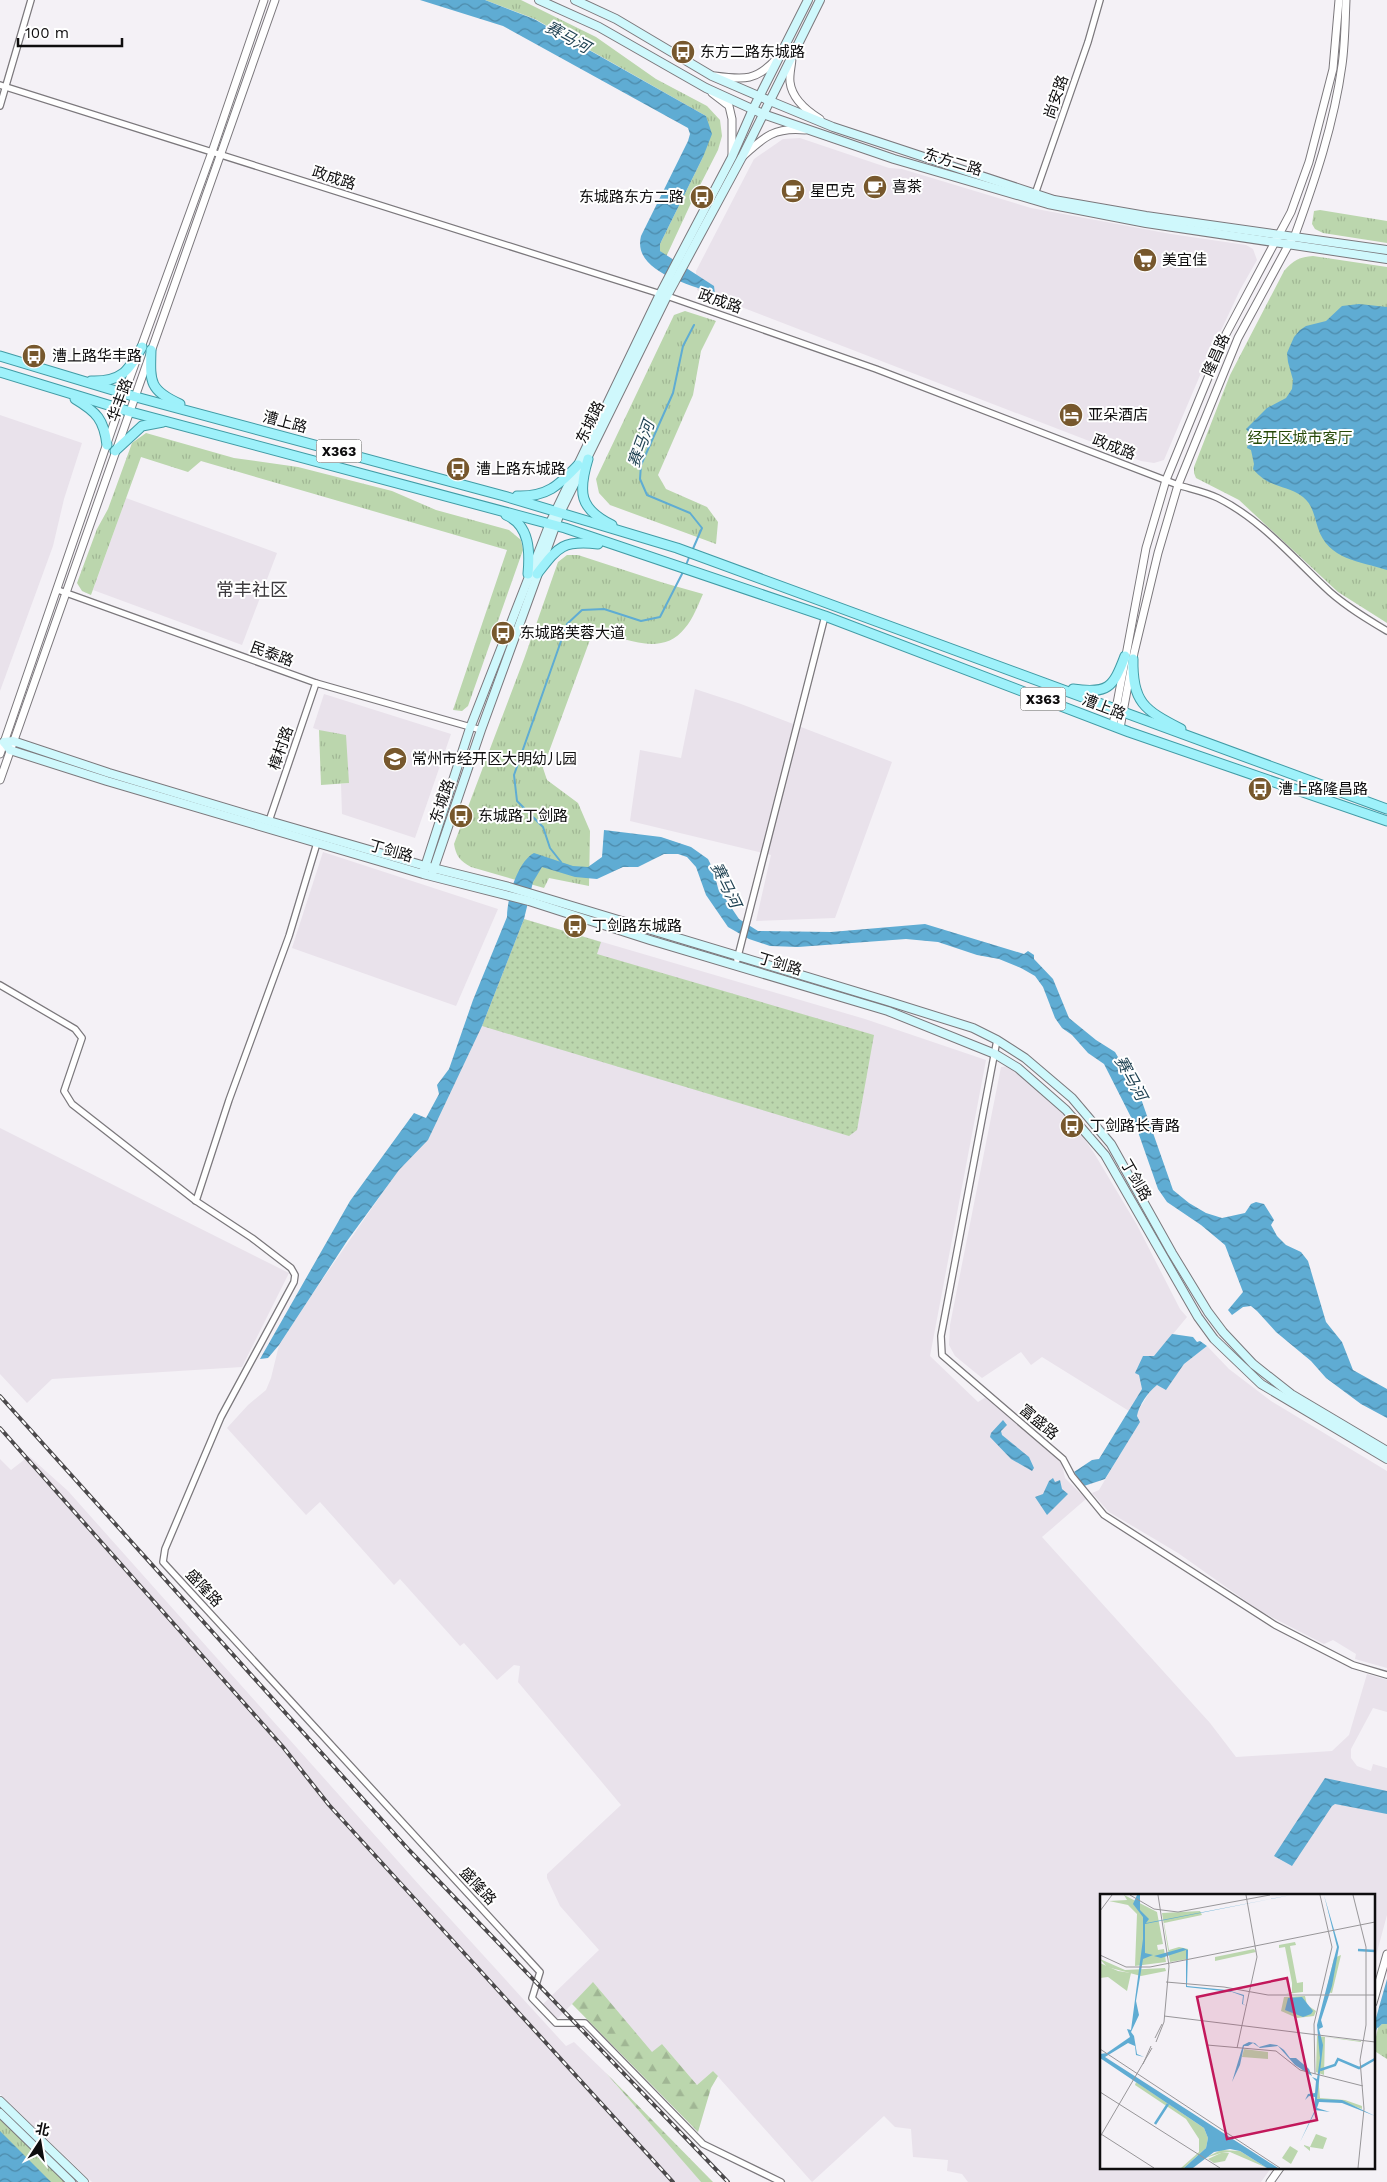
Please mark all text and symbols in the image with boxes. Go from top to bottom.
scale bar [18,15,121,47]
water label: 赛马河 [542,17,596,58]
text: 100 m [25,24,69,42]
bus stop icon: 东方二路东城路 [670,39,696,65]
place label: 东方二路东城路 [700,43,805,61]
street label: 尚安路 [1040,73,1072,121]
street label: 东方二路 [922,145,984,179]
street label: 政成路 [310,162,358,194]
cafe icon: 喜茶 [862,174,888,200]
cafe icon: 星巴克 [780,178,806,204]
place label: 喜茶 [892,178,922,196]
place label: 星巴克 [810,182,855,200]
bus stop icon: 东城路东方二路 [689,184,715,210]
place label: 东城路东方二路 [579,188,684,206]
supermarket icon: 美宜佳 [1132,247,1158,273]
place label: 美宜佳 [1162,251,1207,269]
street label: 政成路 [696,285,744,317]
street label: 隆昌路 [1199,331,1233,379]
bus stop icon: 漕上路华丰路 [21,343,47,369]
place label: 漕上路华丰路 [52,347,142,365]
street label: 华丰路 [104,376,136,424]
street label: 东城路 [572,398,608,446]
hotel icon: 亚朵酒店 [1058,402,1084,428]
place label: 亚朵酒店 [1088,406,1148,424]
street label: 漕上路 [261,407,309,437]
water label: 赛马河 [624,415,659,470]
park label: 经开区城市客厅 [1247,429,1353,447]
street label: 政成路 [1090,431,1138,463]
road number: X363 [316,440,362,462]
bus stop icon: 漕上路东城路 [445,456,471,482]
place label: 漕上路东城路 [476,460,566,478]
district label: 常丰社区 [216,579,288,600]
bus stop icon: 东城路芙蓉大道 [490,620,516,646]
place label: 东城路芙蓉大道 [520,624,625,642]
street label: 民泰路 [248,638,296,670]
road number: X363 [1020,688,1066,711]
street label: 漕上路 [1080,691,1128,723]
street label: 樟村路 [265,724,297,772]
school or university icon: 常州市经开区大明幼儿园 [382,746,408,772]
place label: 常州市经开区大明幼儿园 [412,750,577,768]
bus stop icon: 漕上路隆昌路 [1247,776,1273,802]
street label: 东城路 [426,777,458,825]
place label: 漕上路隆昌路 [1278,780,1368,798]
bus stop icon: 东城路丁剑路 [448,803,474,829]
place label: 东城路丁剑路 [478,807,568,825]
street label: 丁剑路 [367,836,415,866]
water label: 赛马河 [707,859,746,913]
bus stop icon: 丁剑路东城路 [562,913,588,939]
place label: 丁剑路东城路 [592,917,682,935]
street label: 丁剑路 [756,949,804,979]
water label: 赛马河 [1111,1052,1152,1106]
bus stop icon: 丁剑路长青路 [1059,1113,1085,1139]
place label: 丁剑路长青路 [1090,1117,1180,1135]
street label: 丁剑路 [1117,1156,1155,1204]
street label: 富盛路 [1016,1401,1062,1443]
street label: 盛隆路 [182,1565,226,1611]
street label: 盛隆路 [456,1863,500,1909]
inset map [1100,1894,1374,2170]
north arrow [15,2117,65,2167]
text: 北 [34,2120,51,2139]

